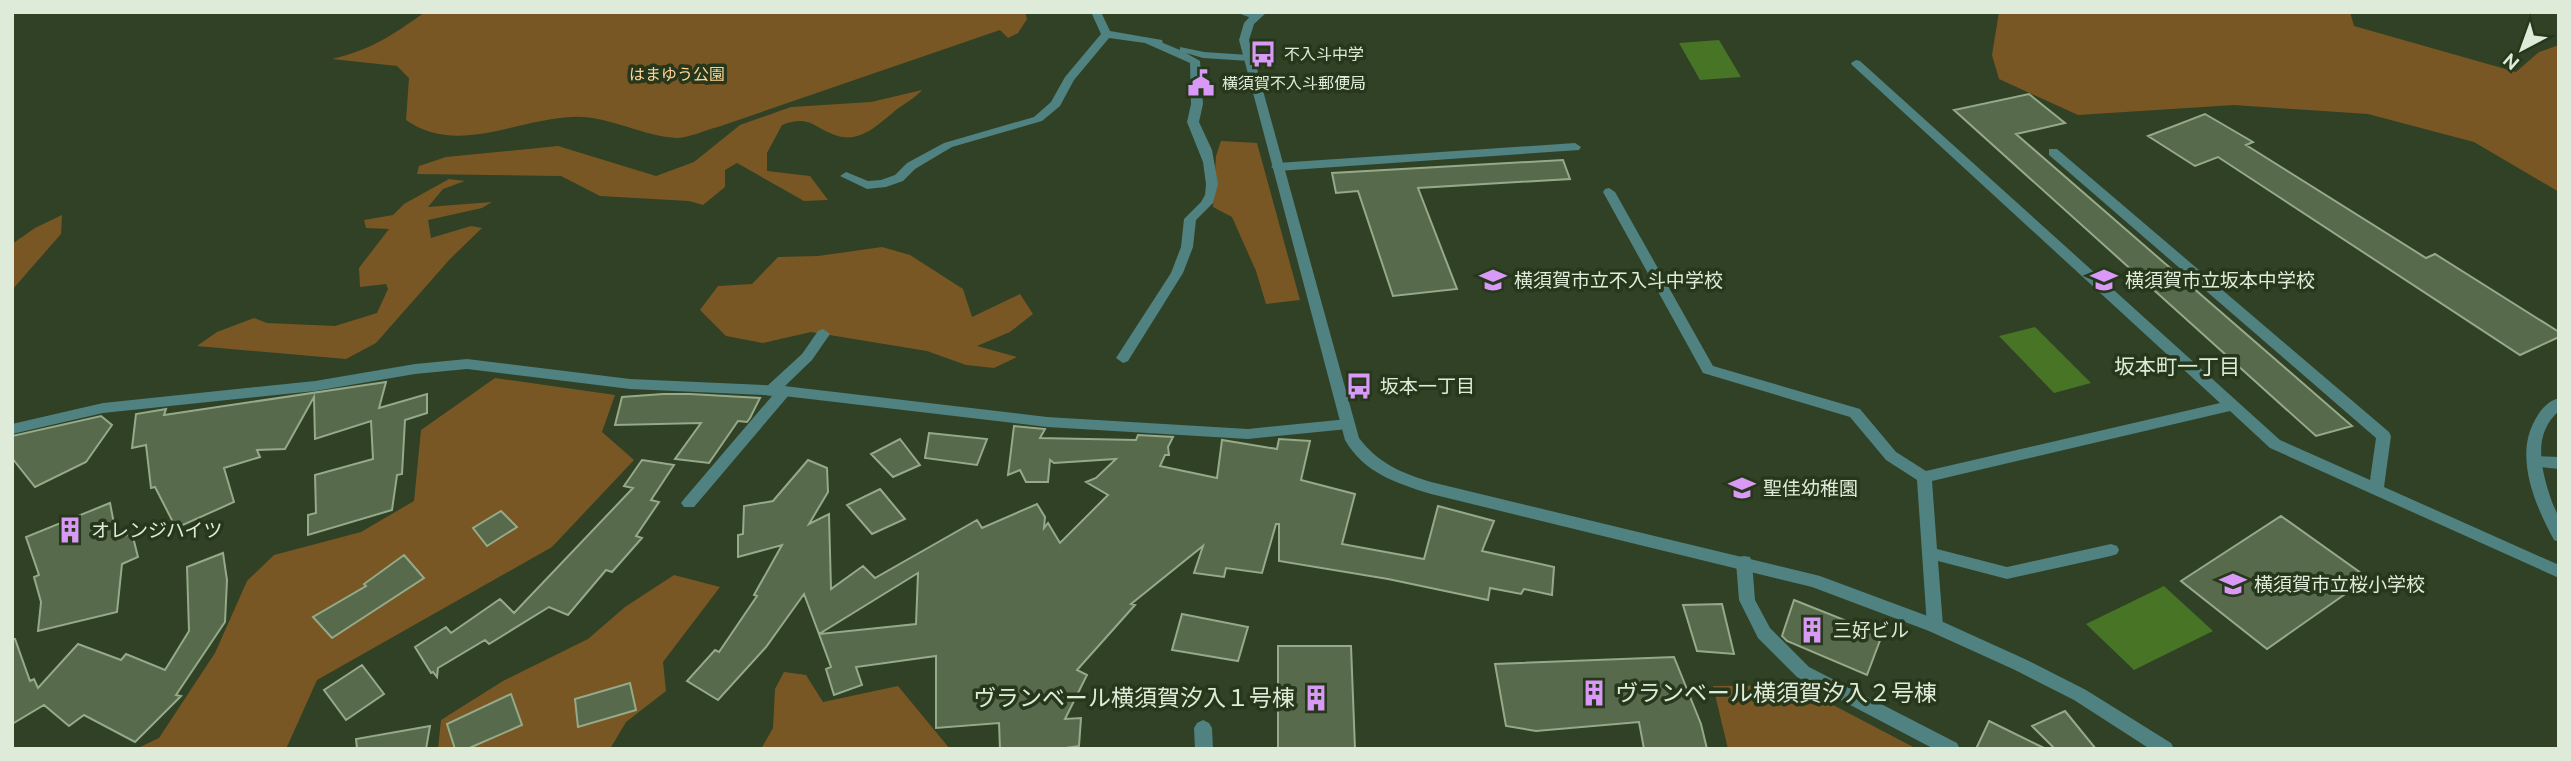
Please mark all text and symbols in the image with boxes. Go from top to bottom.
north arrow [2487,14,2557,84]
bus stop icon: 不入斗中学 [1248,39,1278,69]
place label: 不入斗中学 [1284,45,1364,63]
text: N [2498,49,2523,75]
park label: はまゆう公園 [629,65,725,83]
public building icon: 横須賀不入斗郵便局 [1186,68,1216,98]
place label: 横須賀不入斗郵便局 [1222,74,1366,92]
school or university icon: 横須賀市立不入斗中学校 [1478,265,1508,295]
school or university icon: 横須賀市立坂本中学校 [2089,265,2119,295]
place label: 横須賀市立不入斗中学校 [1514,269,1723,291]
place label: 横須賀市立坂本中学校 [2125,269,2315,291]
district label: 坂本町一丁目 [2114,354,2240,378]
bus stop icon: 坂本一丁目 [1344,371,1374,401]
place label: 坂本一丁目 [1380,375,1475,397]
school or university icon: 聖佳幼稚園 [1727,473,1757,503]
place label: 聖佳幼稚園 [1763,477,1858,499]
building icon: オレンジハイツ [55,515,85,545]
place label: オレンジハイツ [91,519,222,541]
school or university icon: 横須賀市立桜小学校 [2218,569,2248,599]
place label: 横須賀市立桜小学校 [2254,573,2425,595]
building icon: 三好ビル [1797,615,1827,645]
place label: 三好ビル [1833,619,1909,641]
building icon: ヴランベール横須賀汐入２号棟 [1579,678,1609,708]
place label: ヴランベール横須賀汐入２号棟 [1615,680,1937,705]
building icon: ヴランベール横須賀汐入１号棟 [1301,683,1331,713]
place label: ヴランベール横須賀汐入１号棟 [973,685,1295,710]

